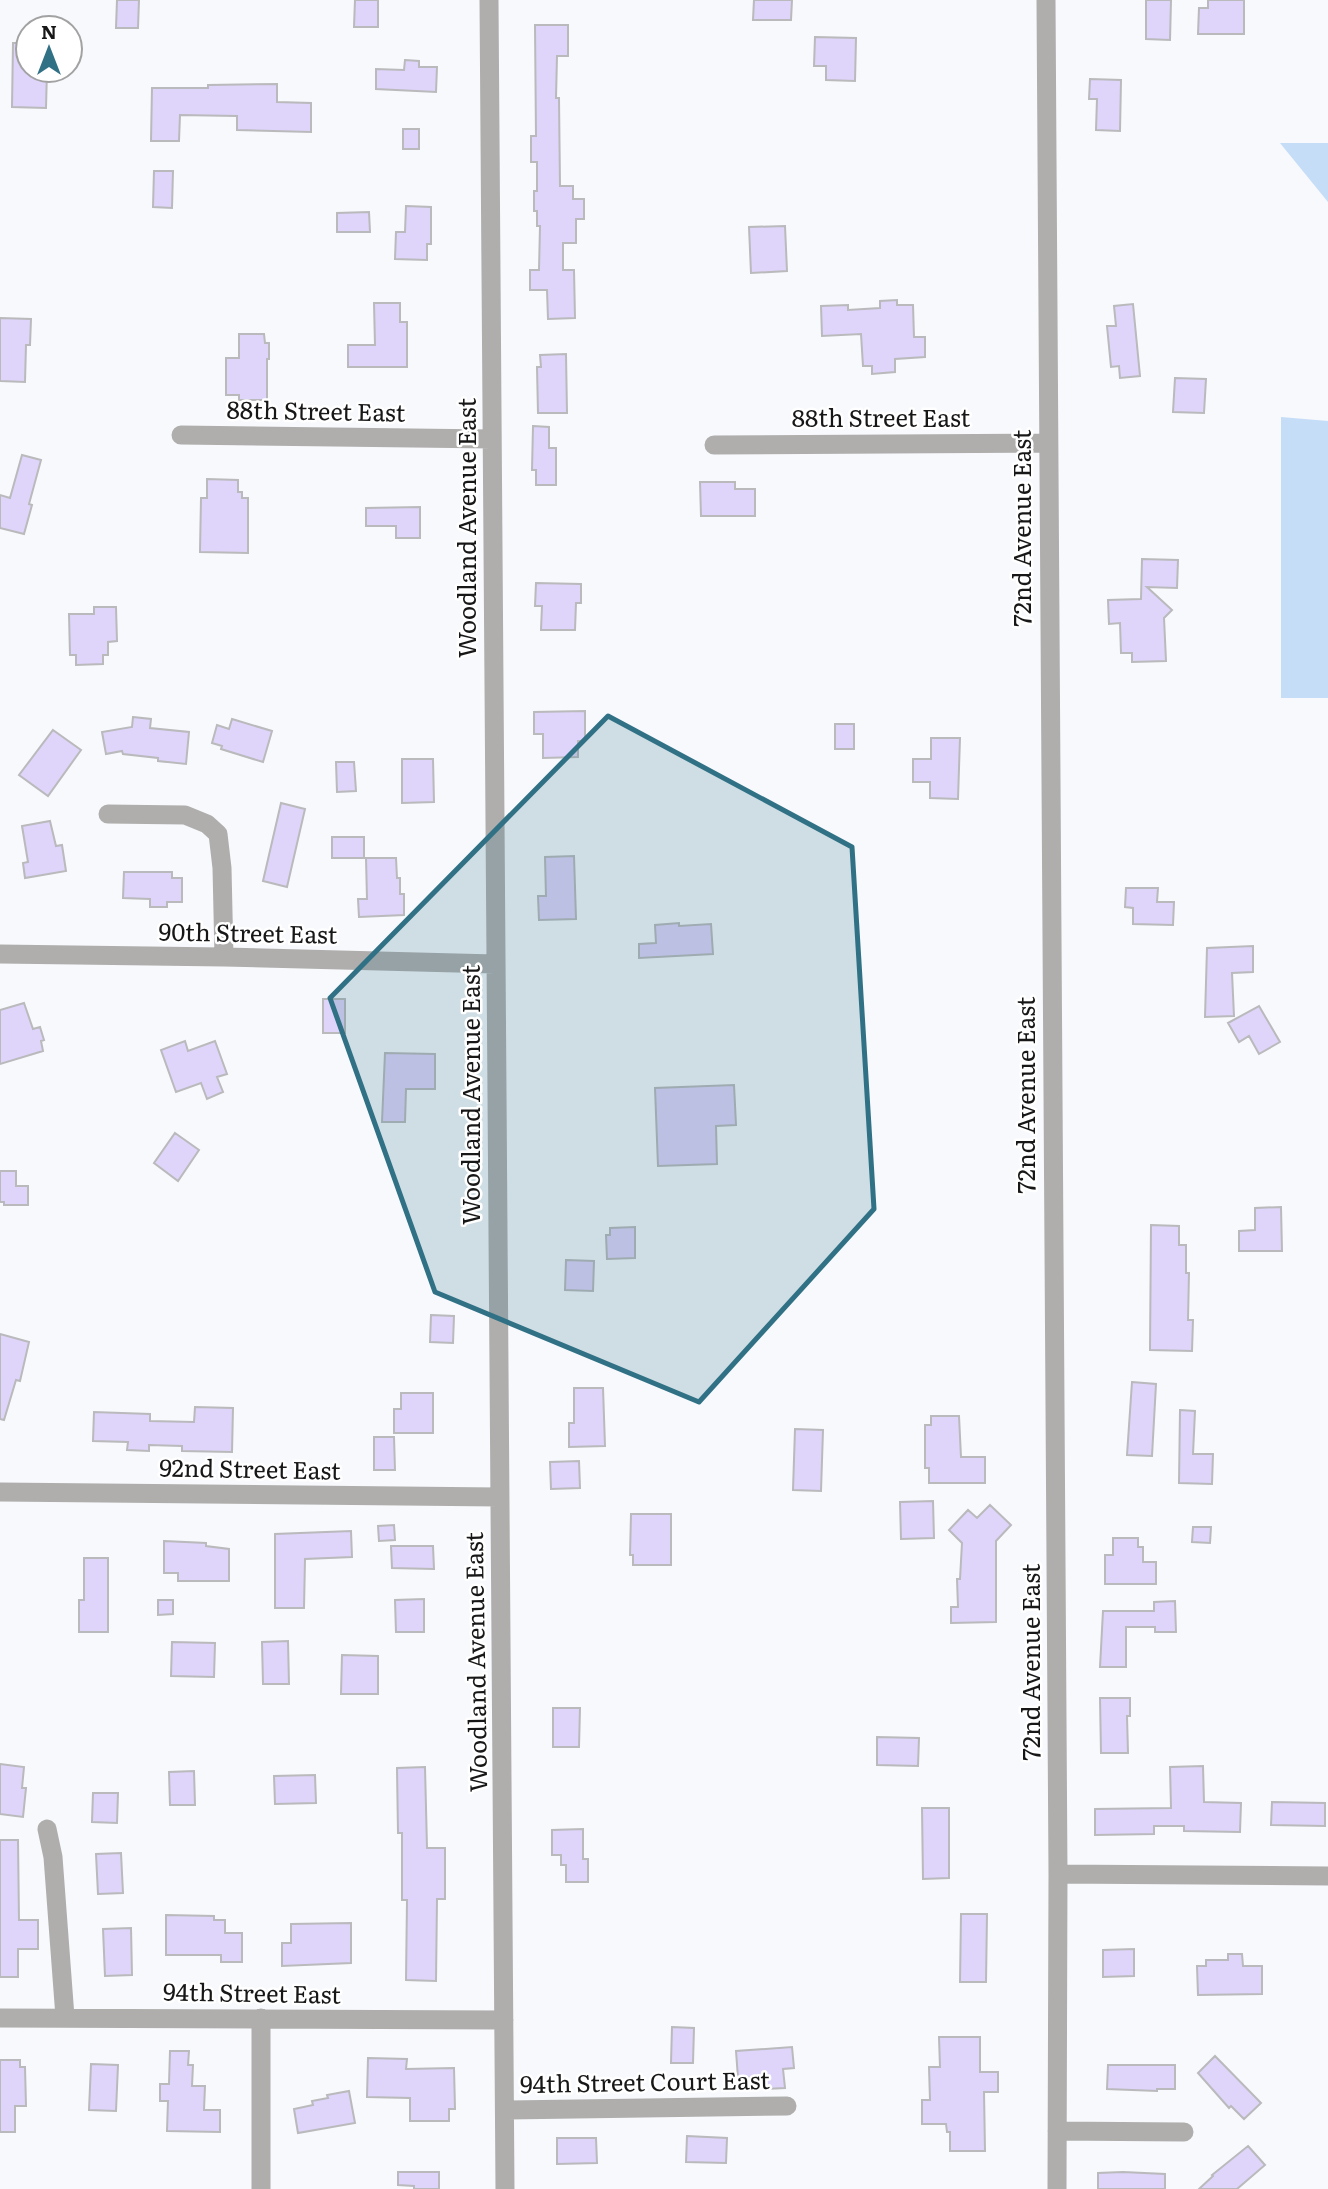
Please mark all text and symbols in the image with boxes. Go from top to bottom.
north arrow [14,14,84,84]
text: N [41,17,57,45]
street label: 88th Street East [226,390,406,429]
street label: Woodland Avenue East [448,398,483,658]
street label: 88th Street East [792,399,971,434]
street label: 72nd Avenue East [1003,429,1038,626]
street label: 90th Street East [158,912,338,951]
street label: Woodland Avenue East [452,965,487,1225]
street label: 72nd Avenue East [1007,996,1042,1193]
street label: 92nd Street East [159,1448,341,1487]
street label: Woodland Avenue East [455,1531,494,1792]
street label: 72nd Avenue East [1012,1563,1047,1760]
street label: 94th Street East [163,1972,342,2011]
street label: 94th Street Court East [520,2061,770,2100]

